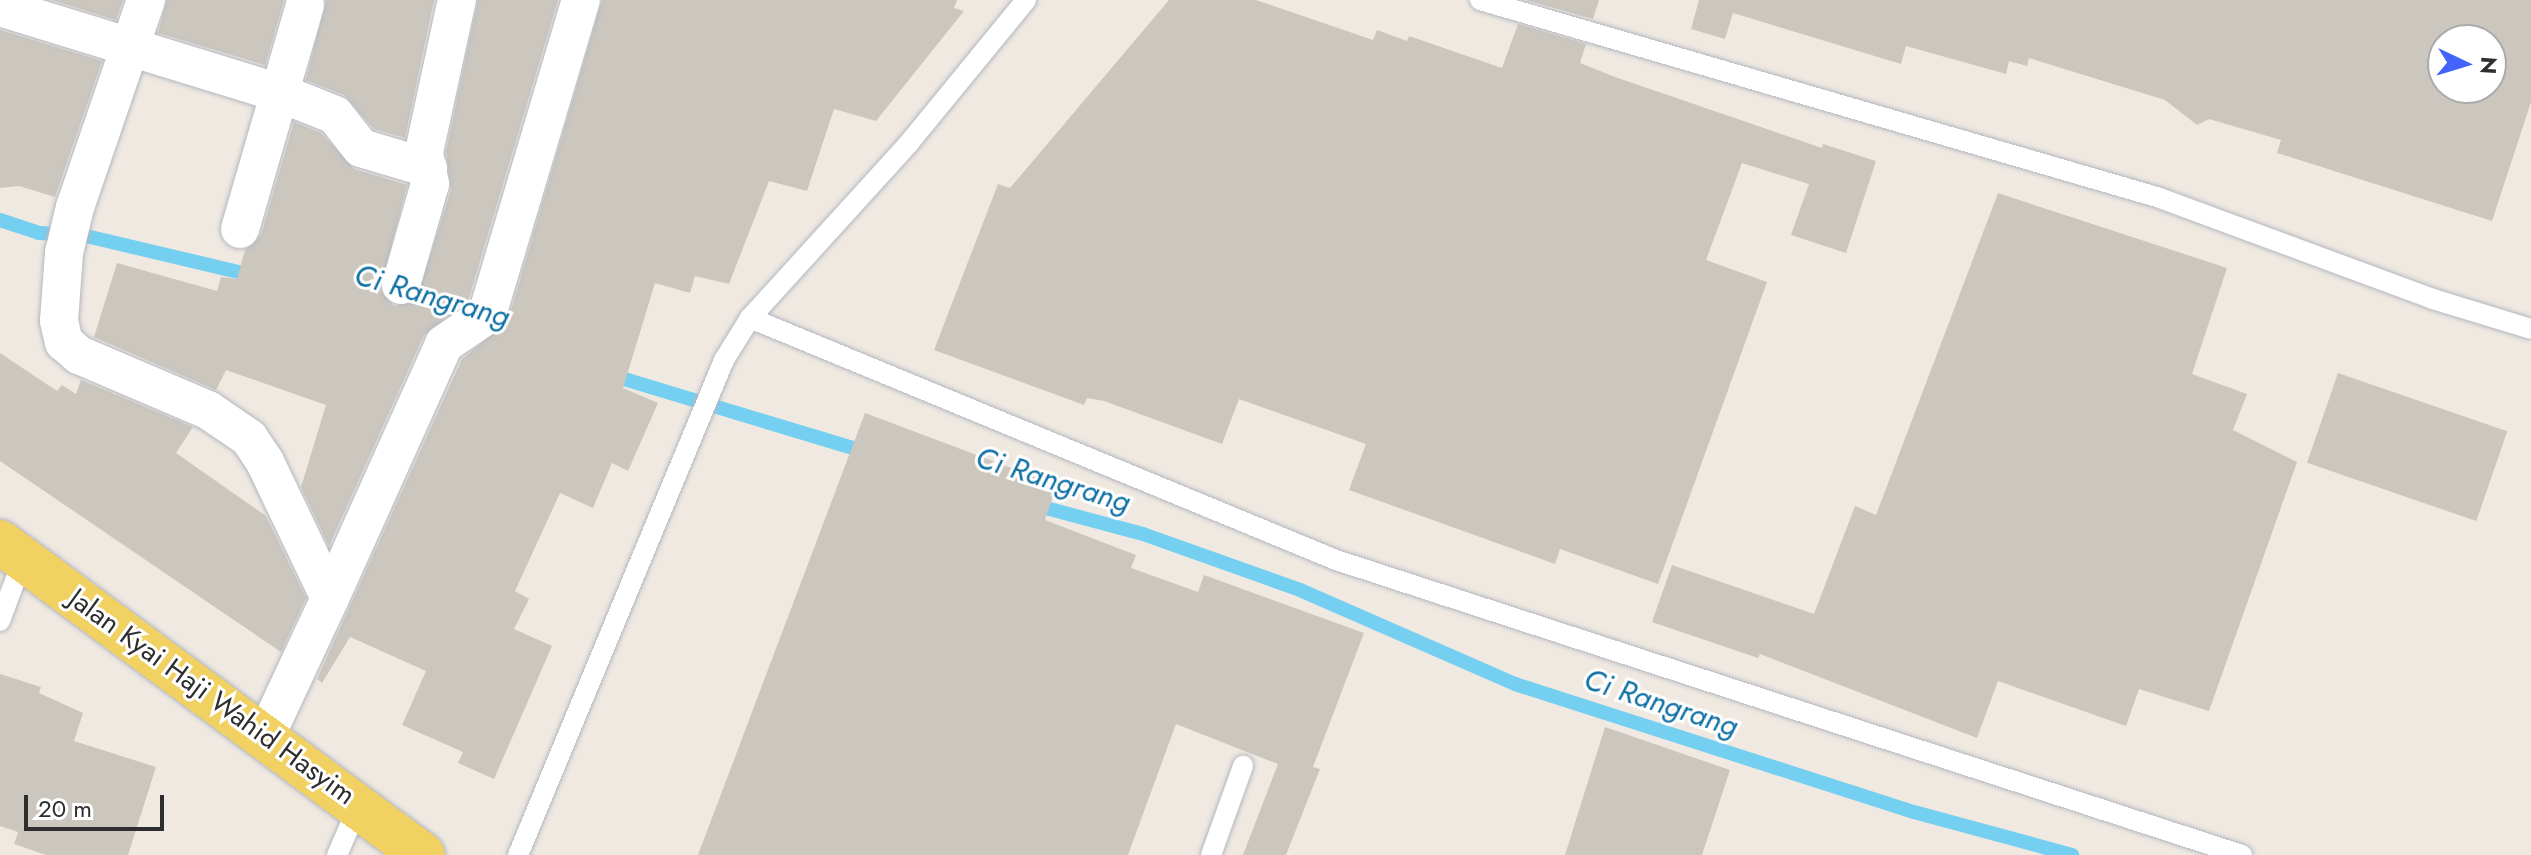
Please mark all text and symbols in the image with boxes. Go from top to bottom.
north arrow [2427,24,2507,104]
text: N [2472,56,2506,75]
water label: Ci Rangrang [350,257,514,335]
water label: Ci Rangrang [971,439,1135,521]
street label: Jalan Kyai Haji Wahid Hasyim [62,582,362,812]
water label: Ci Rangrang [1579,661,1743,745]
scale bar [28,779,168,829]
text: 20 m [38,791,92,826]

